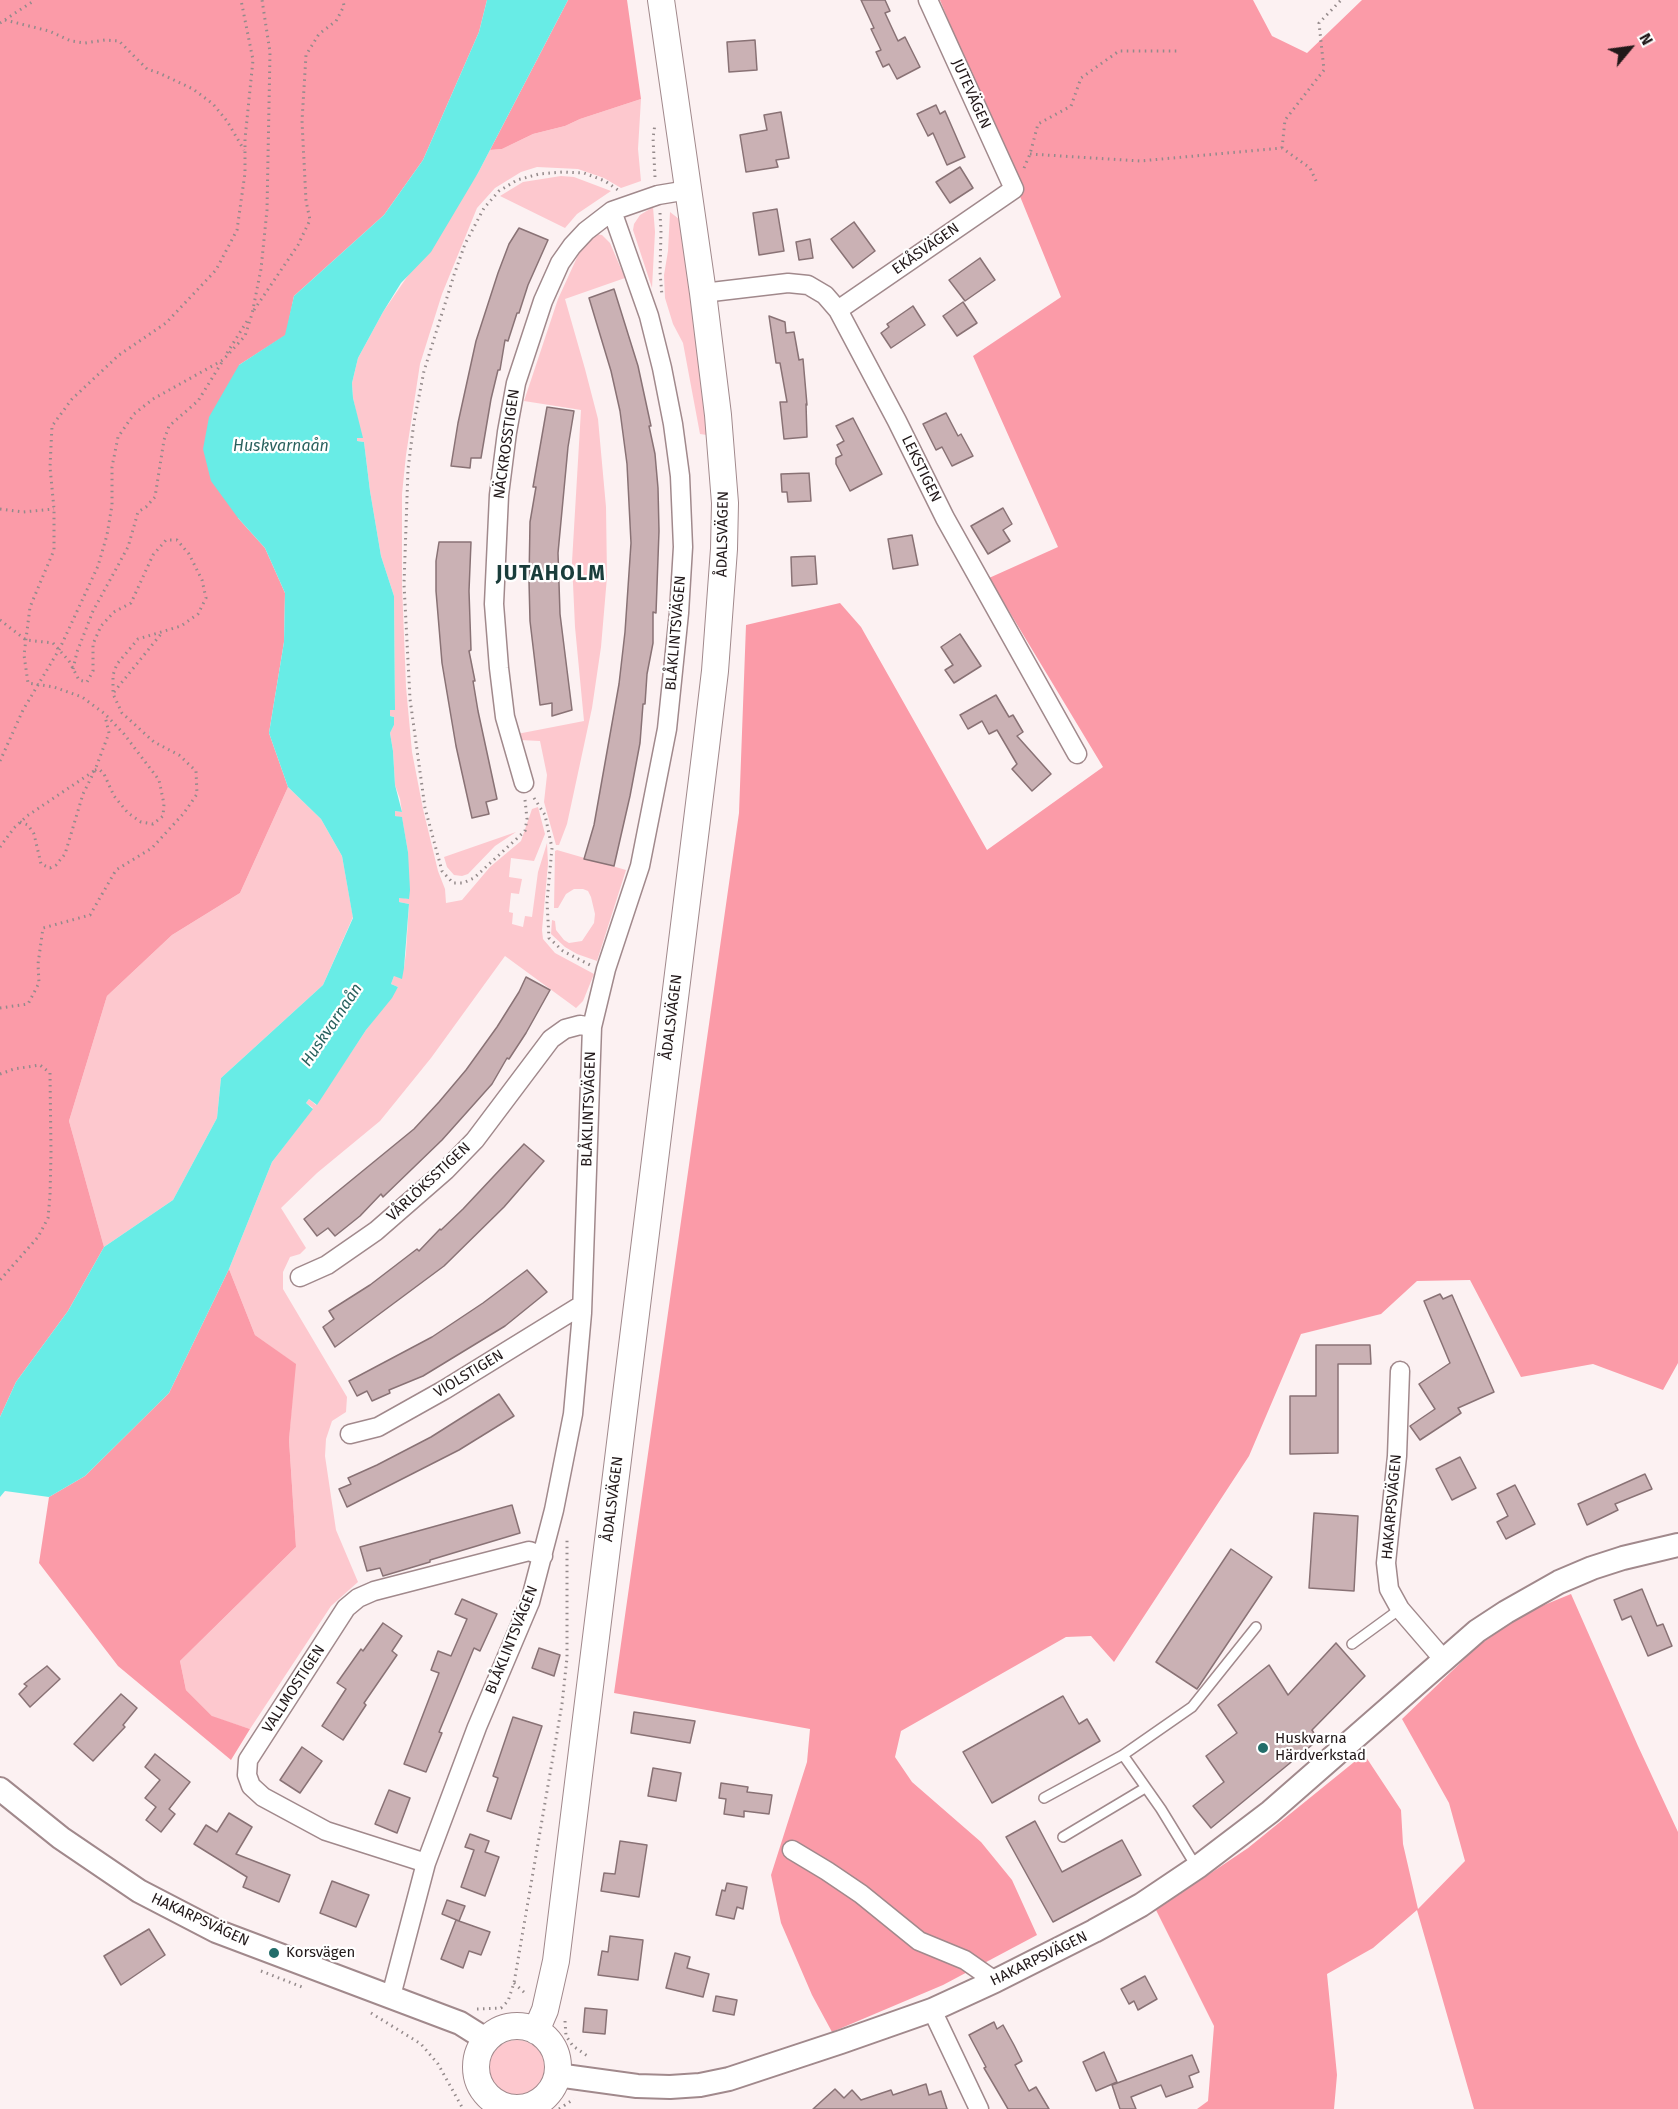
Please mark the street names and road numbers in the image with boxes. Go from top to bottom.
street label: JUTEVÄGEN [948,56,994,132]
street label: EKÅSVÄGEN [889,219,963,279]
street label: NÄCKROSSTIGEN [490,388,524,500]
street label: LEKSTIGEN [897,433,945,505]
street label: ÅDALSVÄGEN [713,491,733,577]
street label: BLÅKLINTSVÄGEN [662,575,690,691]
street label: ÅDALSVÄGEN [658,973,686,1061]
street label: BLÅKLINTSVÄGEN [578,1051,600,1167]
street label: VÅRLÖKSSTIGEN [384,1139,474,1225]
street label: VIOLSTIGEN [431,1346,507,1402]
street label: HAKARPSVÄGEN [1378,1453,1406,1561]
street label: ÅDALSVÄGEN [599,1455,627,1543]
street label: BLÅKLINTSVÄGEN [482,1583,542,1697]
street label: VALLMOSTIGEN [259,1642,329,1736]
street label: HAKARPSVÄGEN [148,1889,252,1951]
street label: HAKARPSVÄGEN [987,1928,1091,1990]

